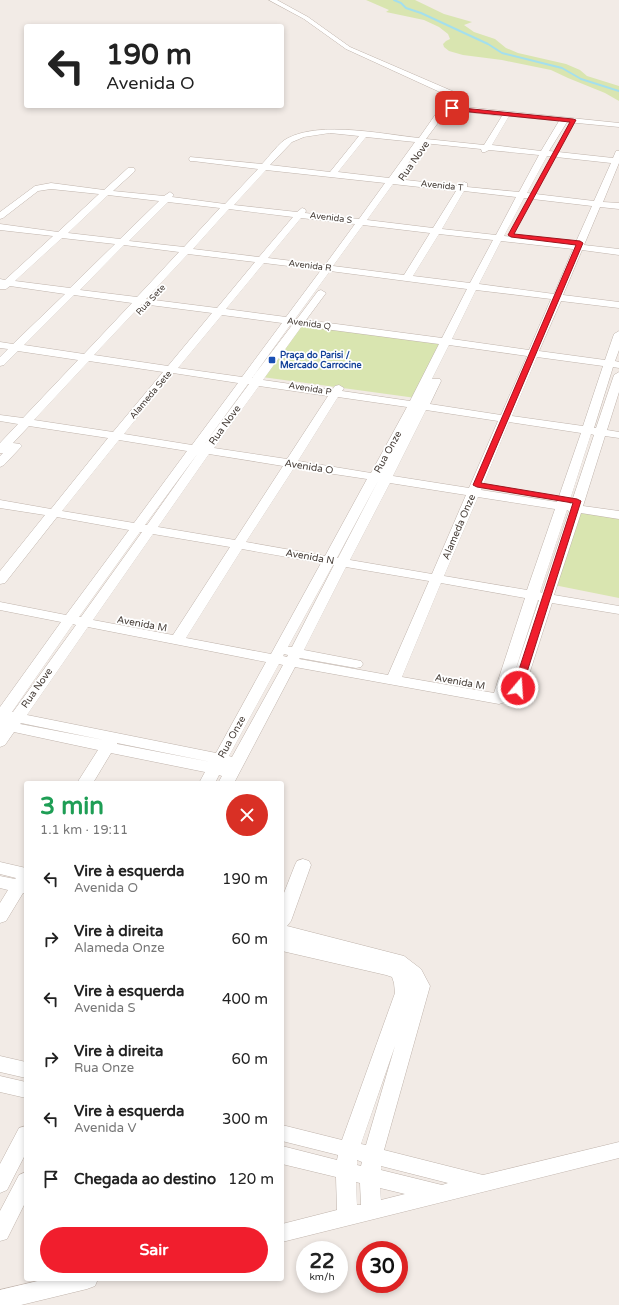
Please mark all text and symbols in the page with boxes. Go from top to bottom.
text: 190 m [106,38,192,72]
icon: left [40,40,92,92]
text: Avenida O [106,72,195,94]
pin [435,91,469,125]
icon: arrive [441,97,463,119]
street label: Rua Nove [396,138,432,183]
street label: Avenida T [420,178,464,194]
street label: Avenida S [309,210,353,226]
street label: Avenida R [288,258,332,274]
street label: Rua Sete [134,282,168,318]
street label: Avenida Q [286,315,332,333]
place label: Praça do Parisi / Mercado Carrocine [280,350,361,371]
marker: Praça do Parisi / Mercado Carrocine [267,355,277,365]
street label: Alameda Sete [128,369,174,421]
street label: Avenida P [288,380,332,398]
street label: Rua Nove [207,403,244,447]
street label: Rua Onze [372,429,405,475]
street label: Avenida O [284,457,334,477]
street label: Alameda Onze [440,492,478,561]
street label: Avenida N [285,547,335,567]
street label: Avenida M [116,614,168,634]
street label: Rua Nove [19,665,55,710]
position arrow [497,667,539,709]
street label: Avenida M [434,672,486,692]
street label: Rua Onze [216,714,249,760]
text: 3 min [40,792,104,821]
button: close [226,794,268,836]
text: 1.1 km · 19:11 [40,822,128,838]
text: Vire à esquerda [74,862,184,880]
icon: left [40,868,62,890]
text: 190 m [222,870,268,888]
text: Avenida O [74,880,138,896]
text: Vire à direita [74,922,163,940]
icon: right [40,928,62,950]
text: 60 m [231,930,268,948]
text: Alameda Onze [74,940,165,956]
text: Vire à esquerda [74,982,184,1000]
icon: left [40,988,62,1010]
text: 400 m [222,990,268,1008]
text: Avenida S [74,1000,135,1016]
text: Vire à direita [74,1042,163,1060]
icon: right [40,1048,62,1070]
text: 60 m [231,1050,268,1068]
text: Rua Onze [74,1060,134,1076]
text: Vire à esquerda [74,1102,184,1120]
icon: left [40,1108,62,1130]
text: 300 m [222,1110,268,1128]
text: Avenida V [74,1120,136,1136]
icon: arrive [40,1168,62,1190]
text: Chegada ao destino [74,1170,216,1188]
text: 120 m [228,1170,274,1188]
button: Sair [40,1227,268,1273]
speed limit sign: 30 [356,1241,408,1293]
text: 22 [309,1250,335,1274]
text: km/h [309,1271,335,1283]

